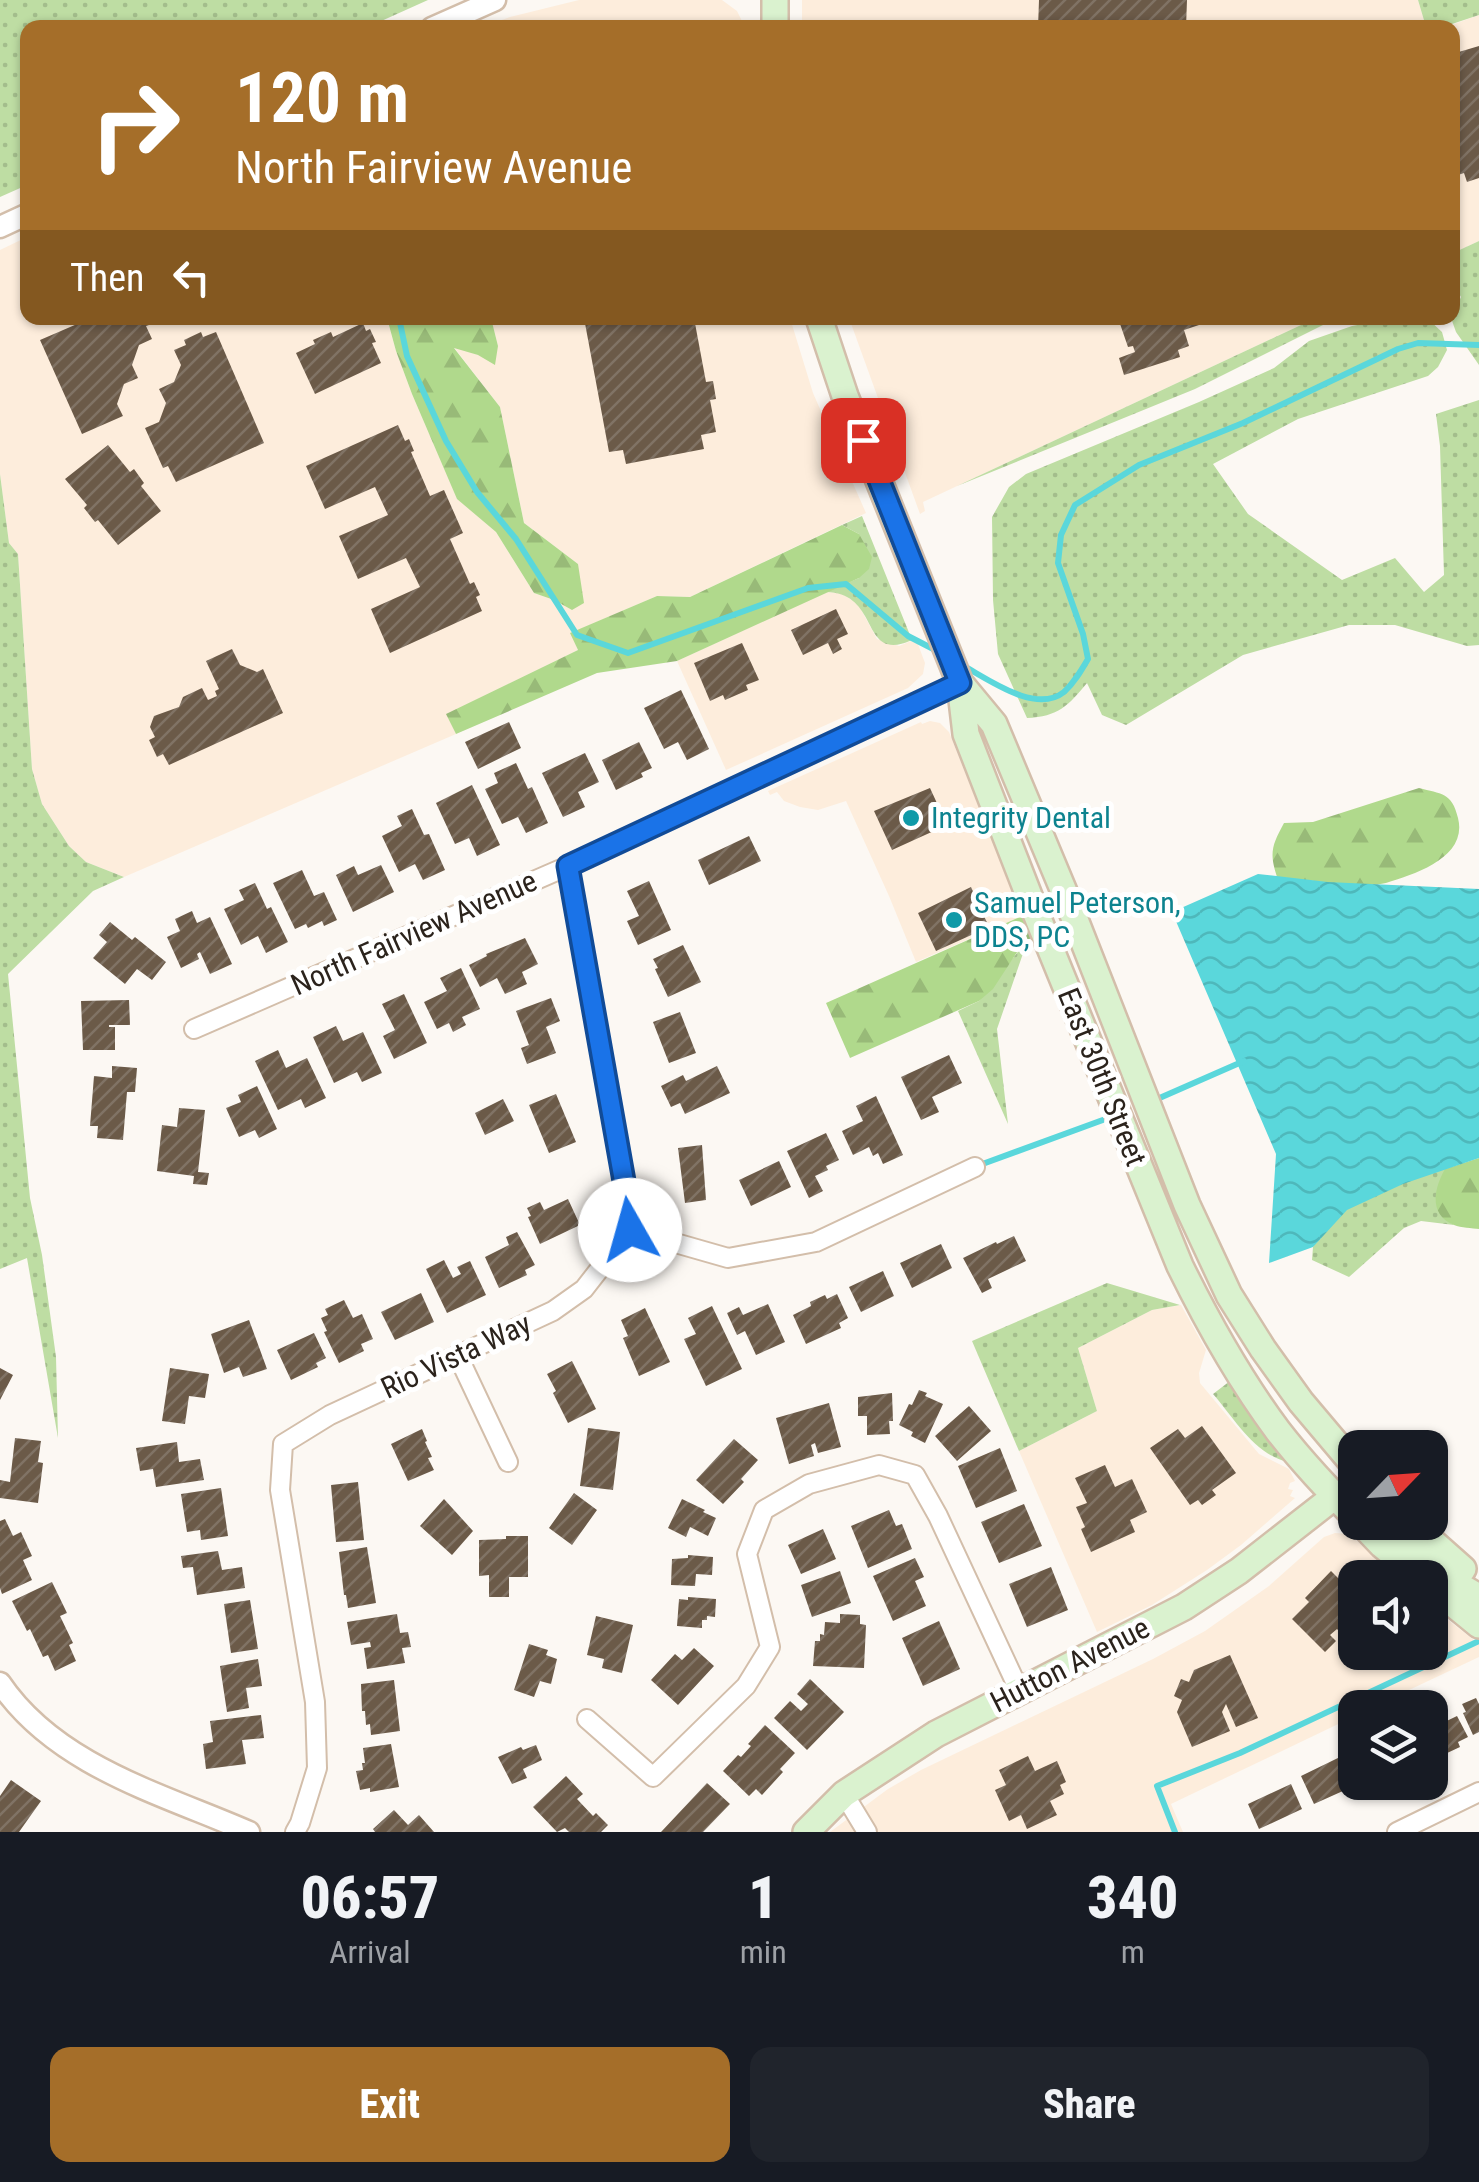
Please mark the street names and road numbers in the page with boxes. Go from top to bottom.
street label: North Fairview Avenue [286,863,542,1002]
street label: East 30th Street [1051,983,1154,1171]
street label: Rio Vista Way [375,1306,536,1405]
street label: Hutton Avenue [985,1610,1155,1720]

